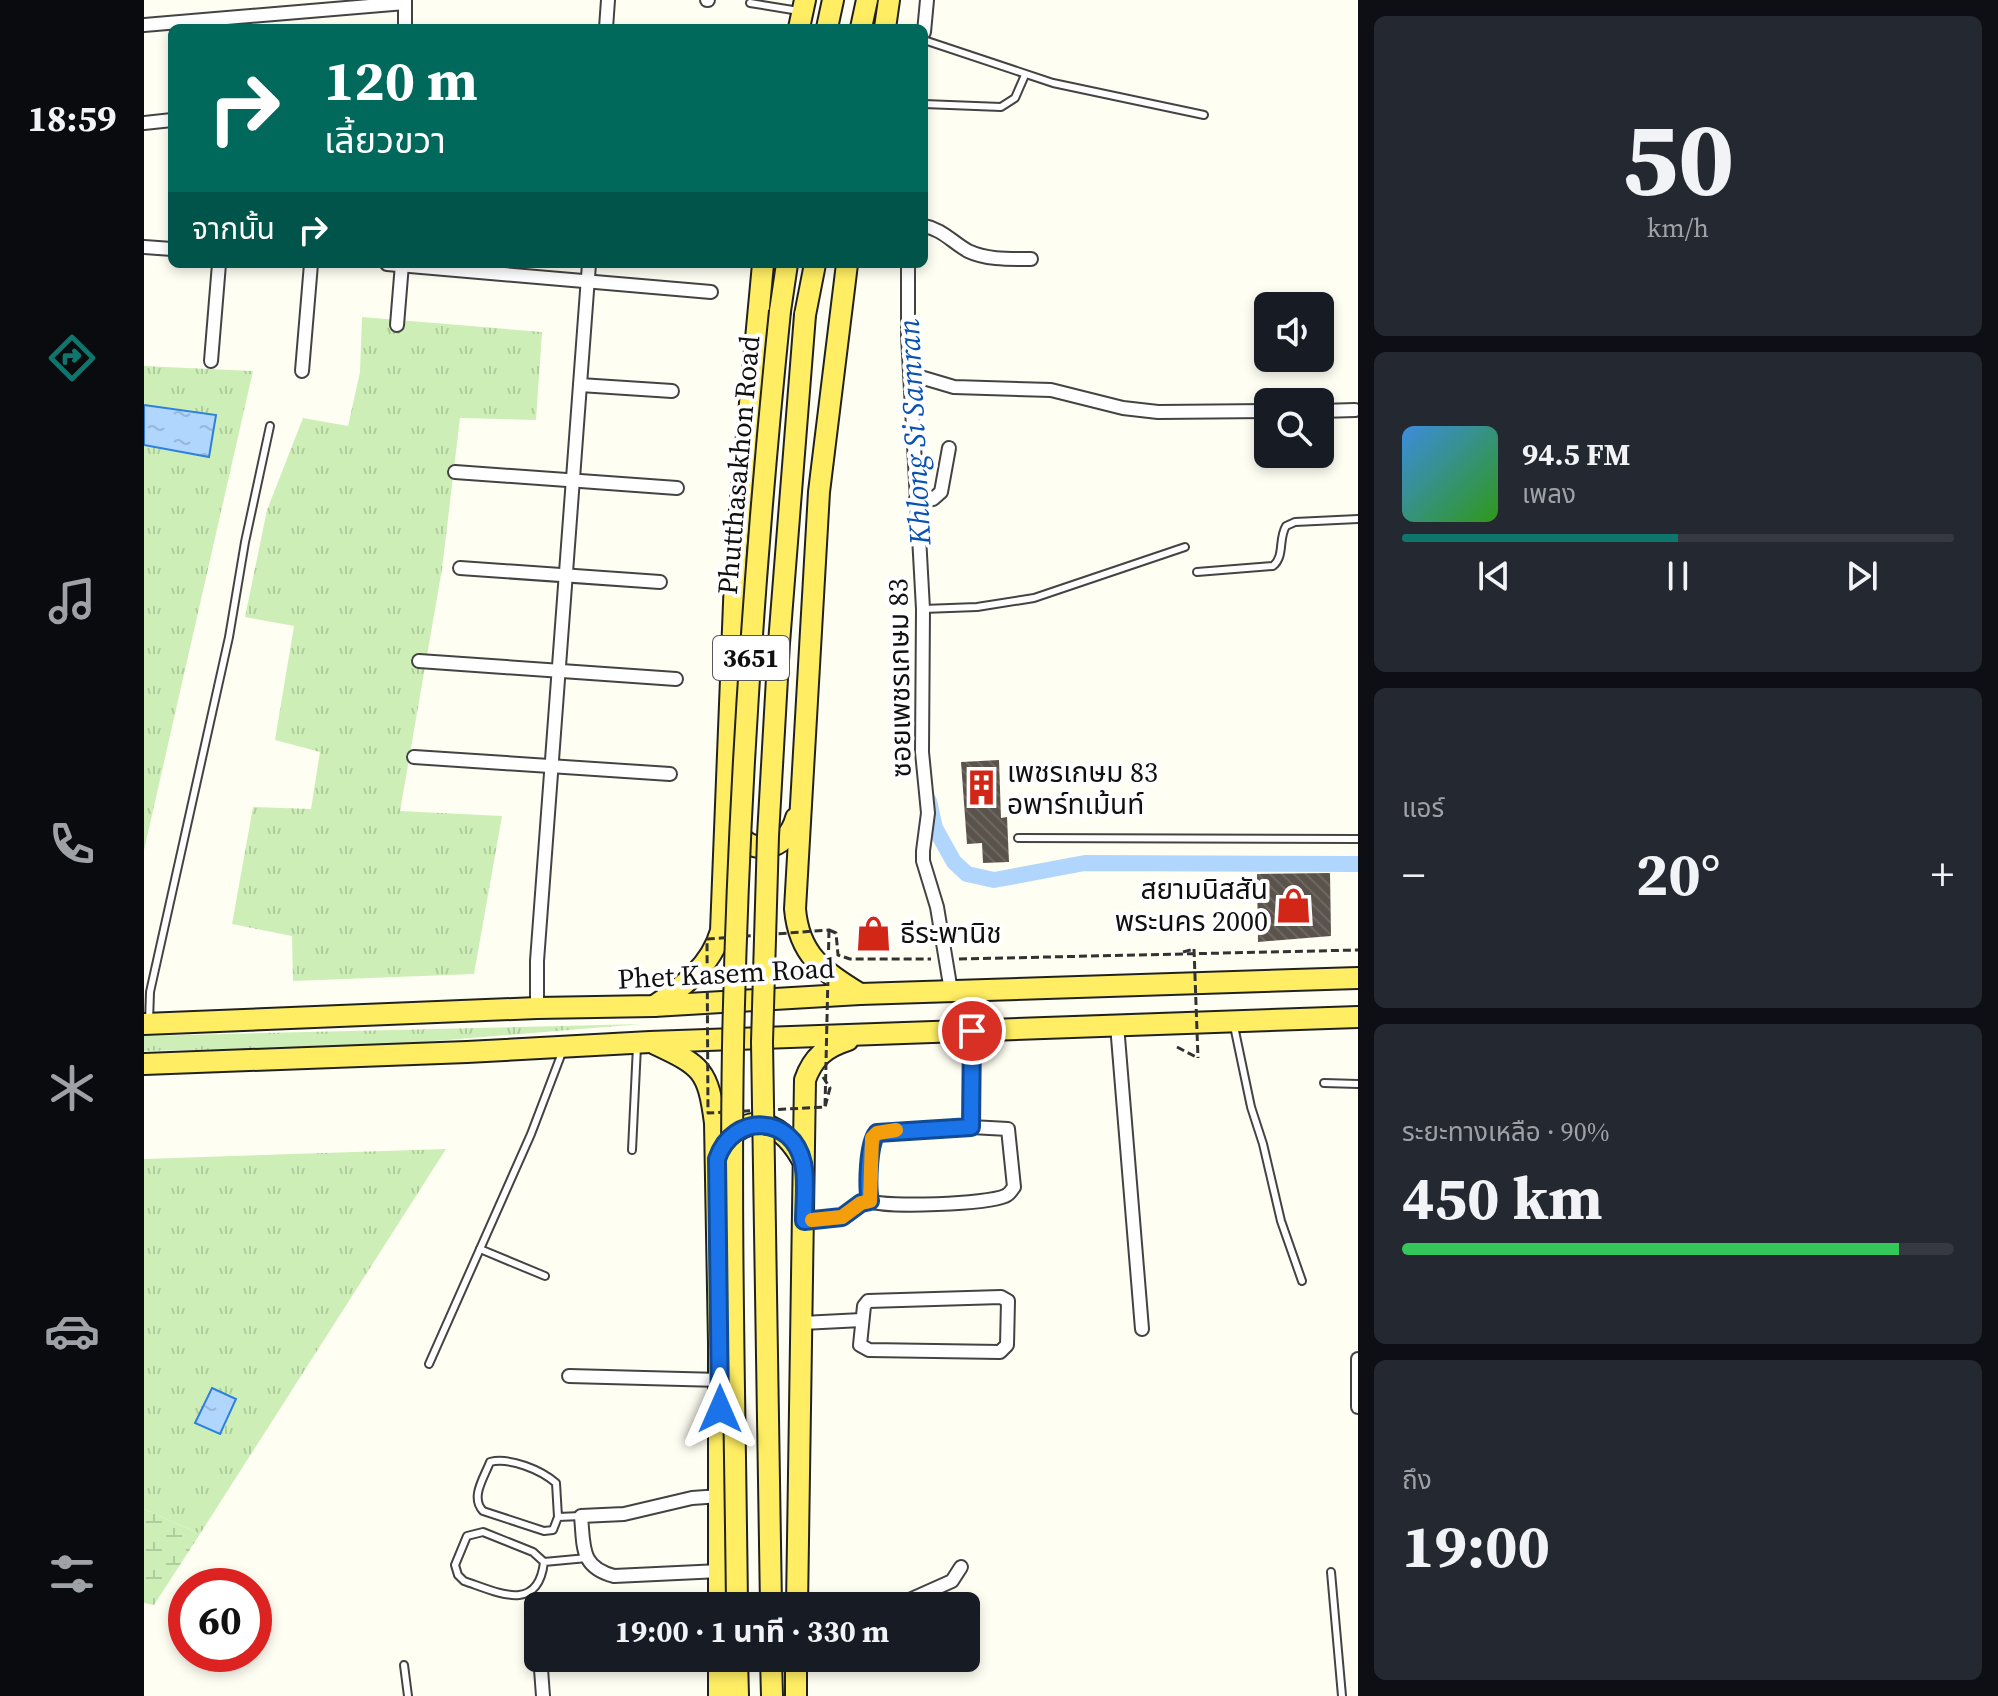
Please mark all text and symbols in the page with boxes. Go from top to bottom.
text: 120 m [324,42,478,119]
icon: right [192,56,296,160]
text: 50 [1622,86,1734,229]
text: 18:59 [28,94,116,143]
text: เลี้ยวขวา [324,116,446,165]
text: จากนั้น [192,208,275,249]
icon: right [291,208,335,252]
text: km/h [1647,210,1709,246]
map controls [1254,292,1334,468]
button: sound [1254,292,1334,372]
water label: Khlong Si Samran [888,318,940,547]
icon: directions [44,330,100,386]
street label: Phutthasakhon Road [708,334,768,596]
button: search [1254,388,1334,468]
text: 94.5 FM [1522,434,1630,475]
text: เพลง [1522,476,1576,512]
icon: previous [1472,554,1516,598]
icon: pause [1656,554,1700,598]
icon: next [1840,554,1884,598]
icon: music [44,573,100,629]
street label: ซอยเพชรเกษม 83 [878,578,920,778]
road number: 3651 [713,636,789,680]
place label: เพชรเกษม 83 อพาร์ทเม้นท์ [1007,753,1158,823]
building icon: เพชรเกษม 83 อพาร์ทเม้นท์ [962,769,1000,807]
text: แอร์ [1402,790,1444,826]
icon: phone [44,816,100,872]
text: 20° [1636,833,1720,915]
text: − [1402,844,1425,905]
text: + [1931,844,1954,905]
place label: สยามนิสสัน พระนคร 2000 [1115,870,1268,940]
shop icon: สยามนิสสัน พระนคร 2000 [1275,886,1313,924]
shop icon: ธีระพานิช [855,914,893,952]
place label: ธีระพานิช [900,914,1002,952]
street label: Phet Kasem Road [616,948,836,998]
pin [938,997,1006,1065]
icon: arrive [950,1009,994,1053]
icon: climate [44,1060,100,1116]
text: ระยะทางเหลือ · 90% [1402,1114,1610,1150]
text: 450 km [1402,1157,1603,1239]
icon: car [44,1303,100,1359]
position arrow [678,1367,762,1451]
text: ถึง [1402,1462,1432,1498]
text: 19:00 [1402,1505,1550,1587]
icon: filters [44,1546,100,1602]
speed limit sign: 60 [168,1568,272,1672]
text: 19:00 · 1 นาที · 330 m [615,1611,889,1652]

